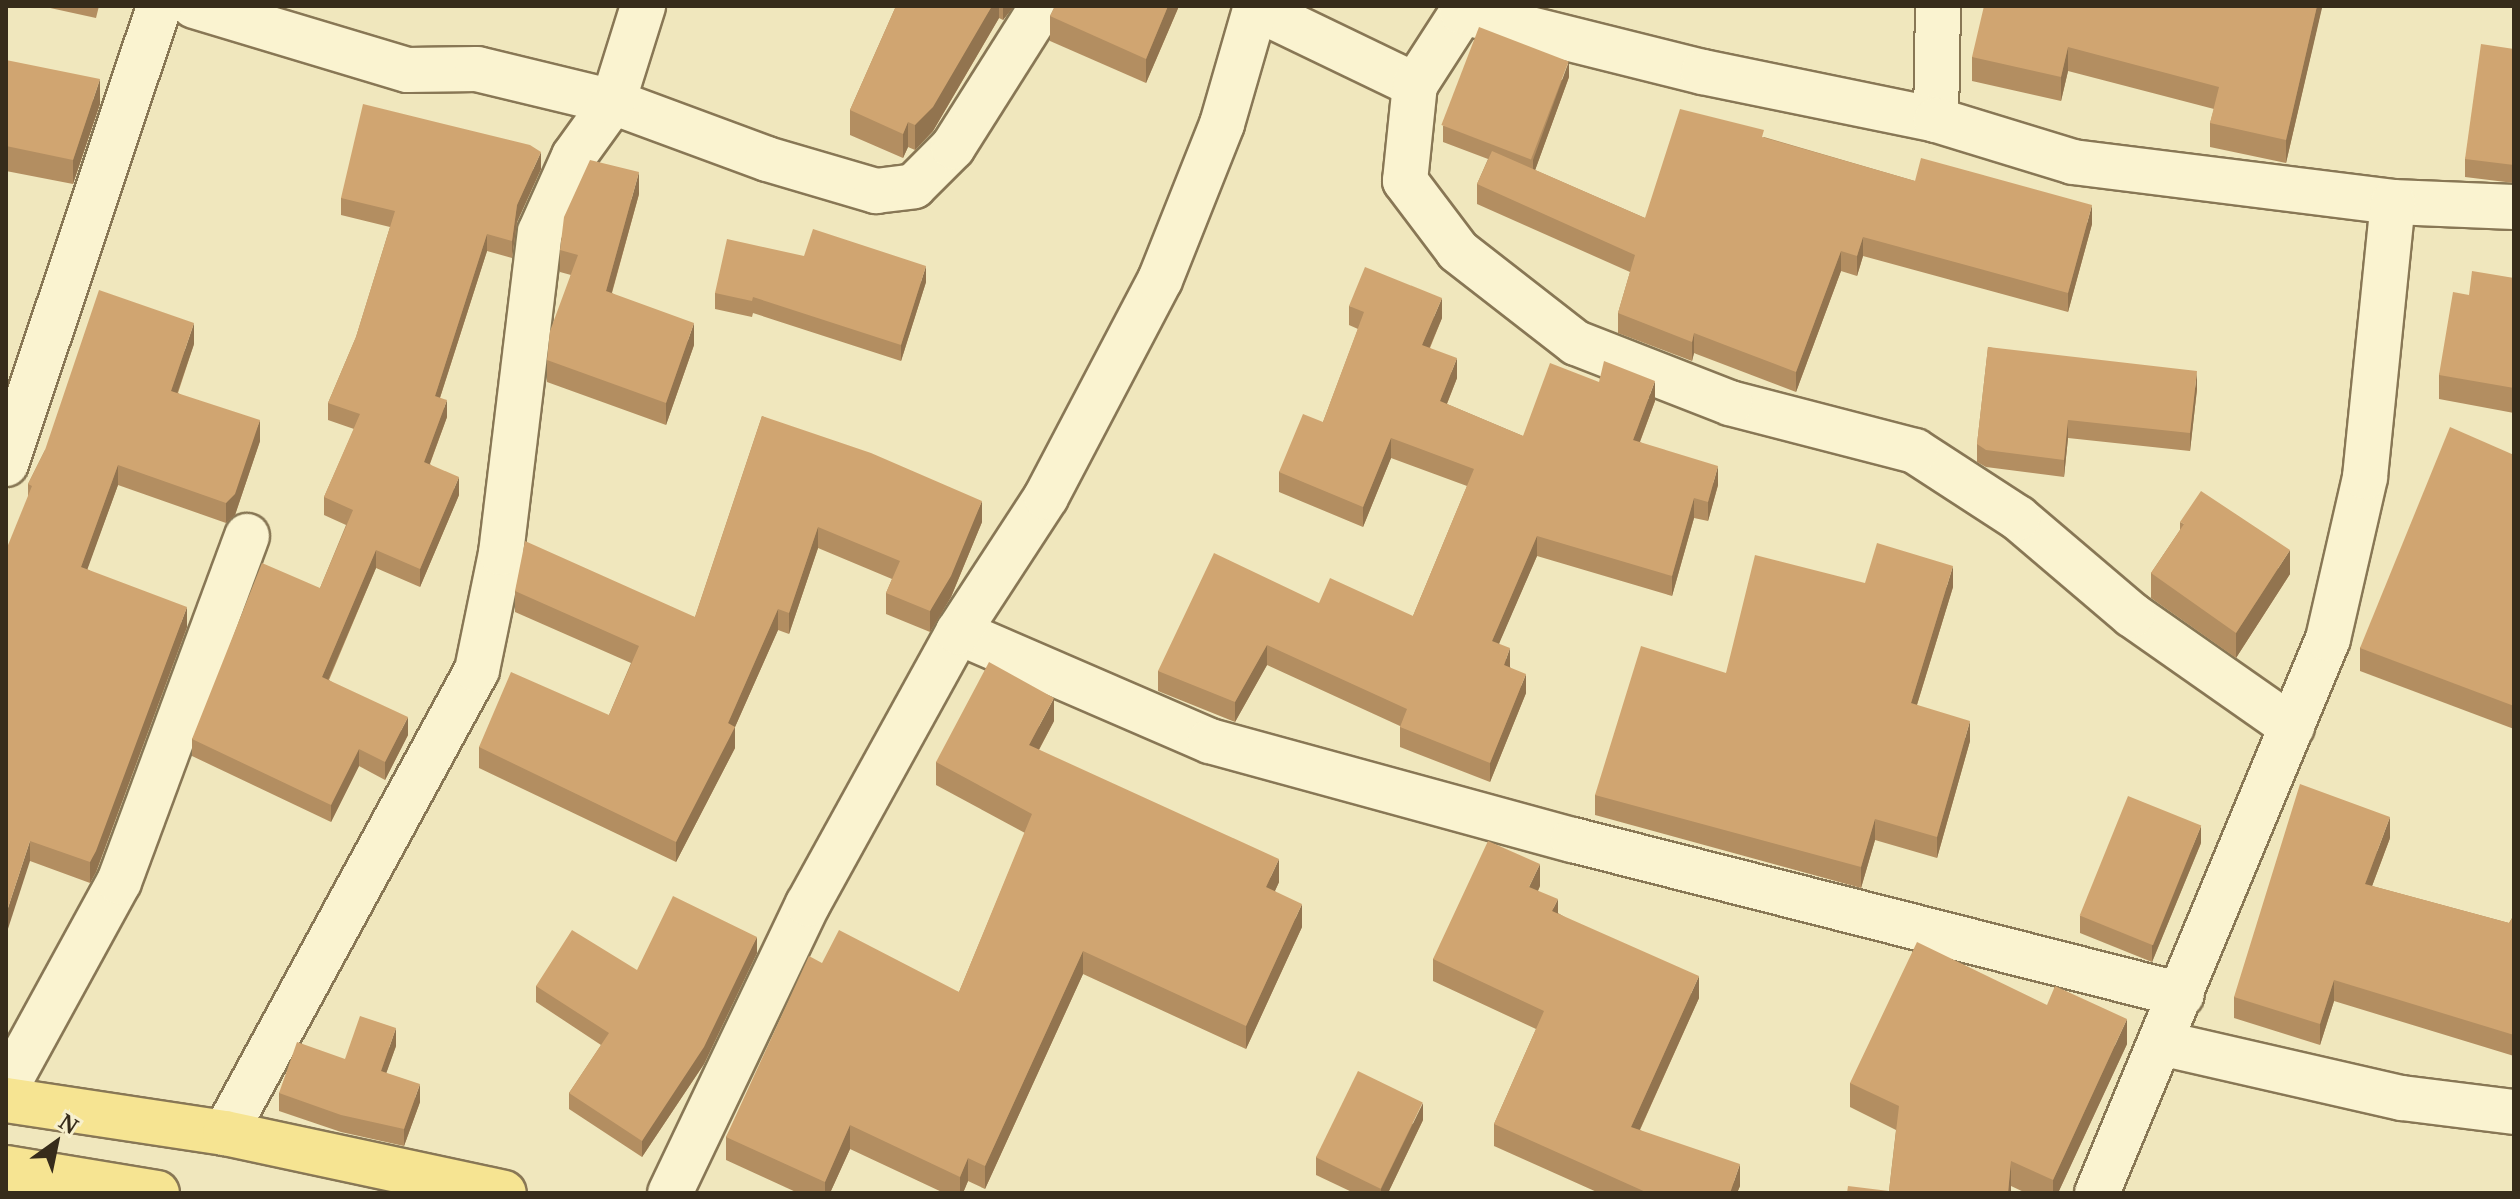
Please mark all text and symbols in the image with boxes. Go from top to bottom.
north arrow [16,1103,96,1183]
text: N [54,1106,85,1140]

